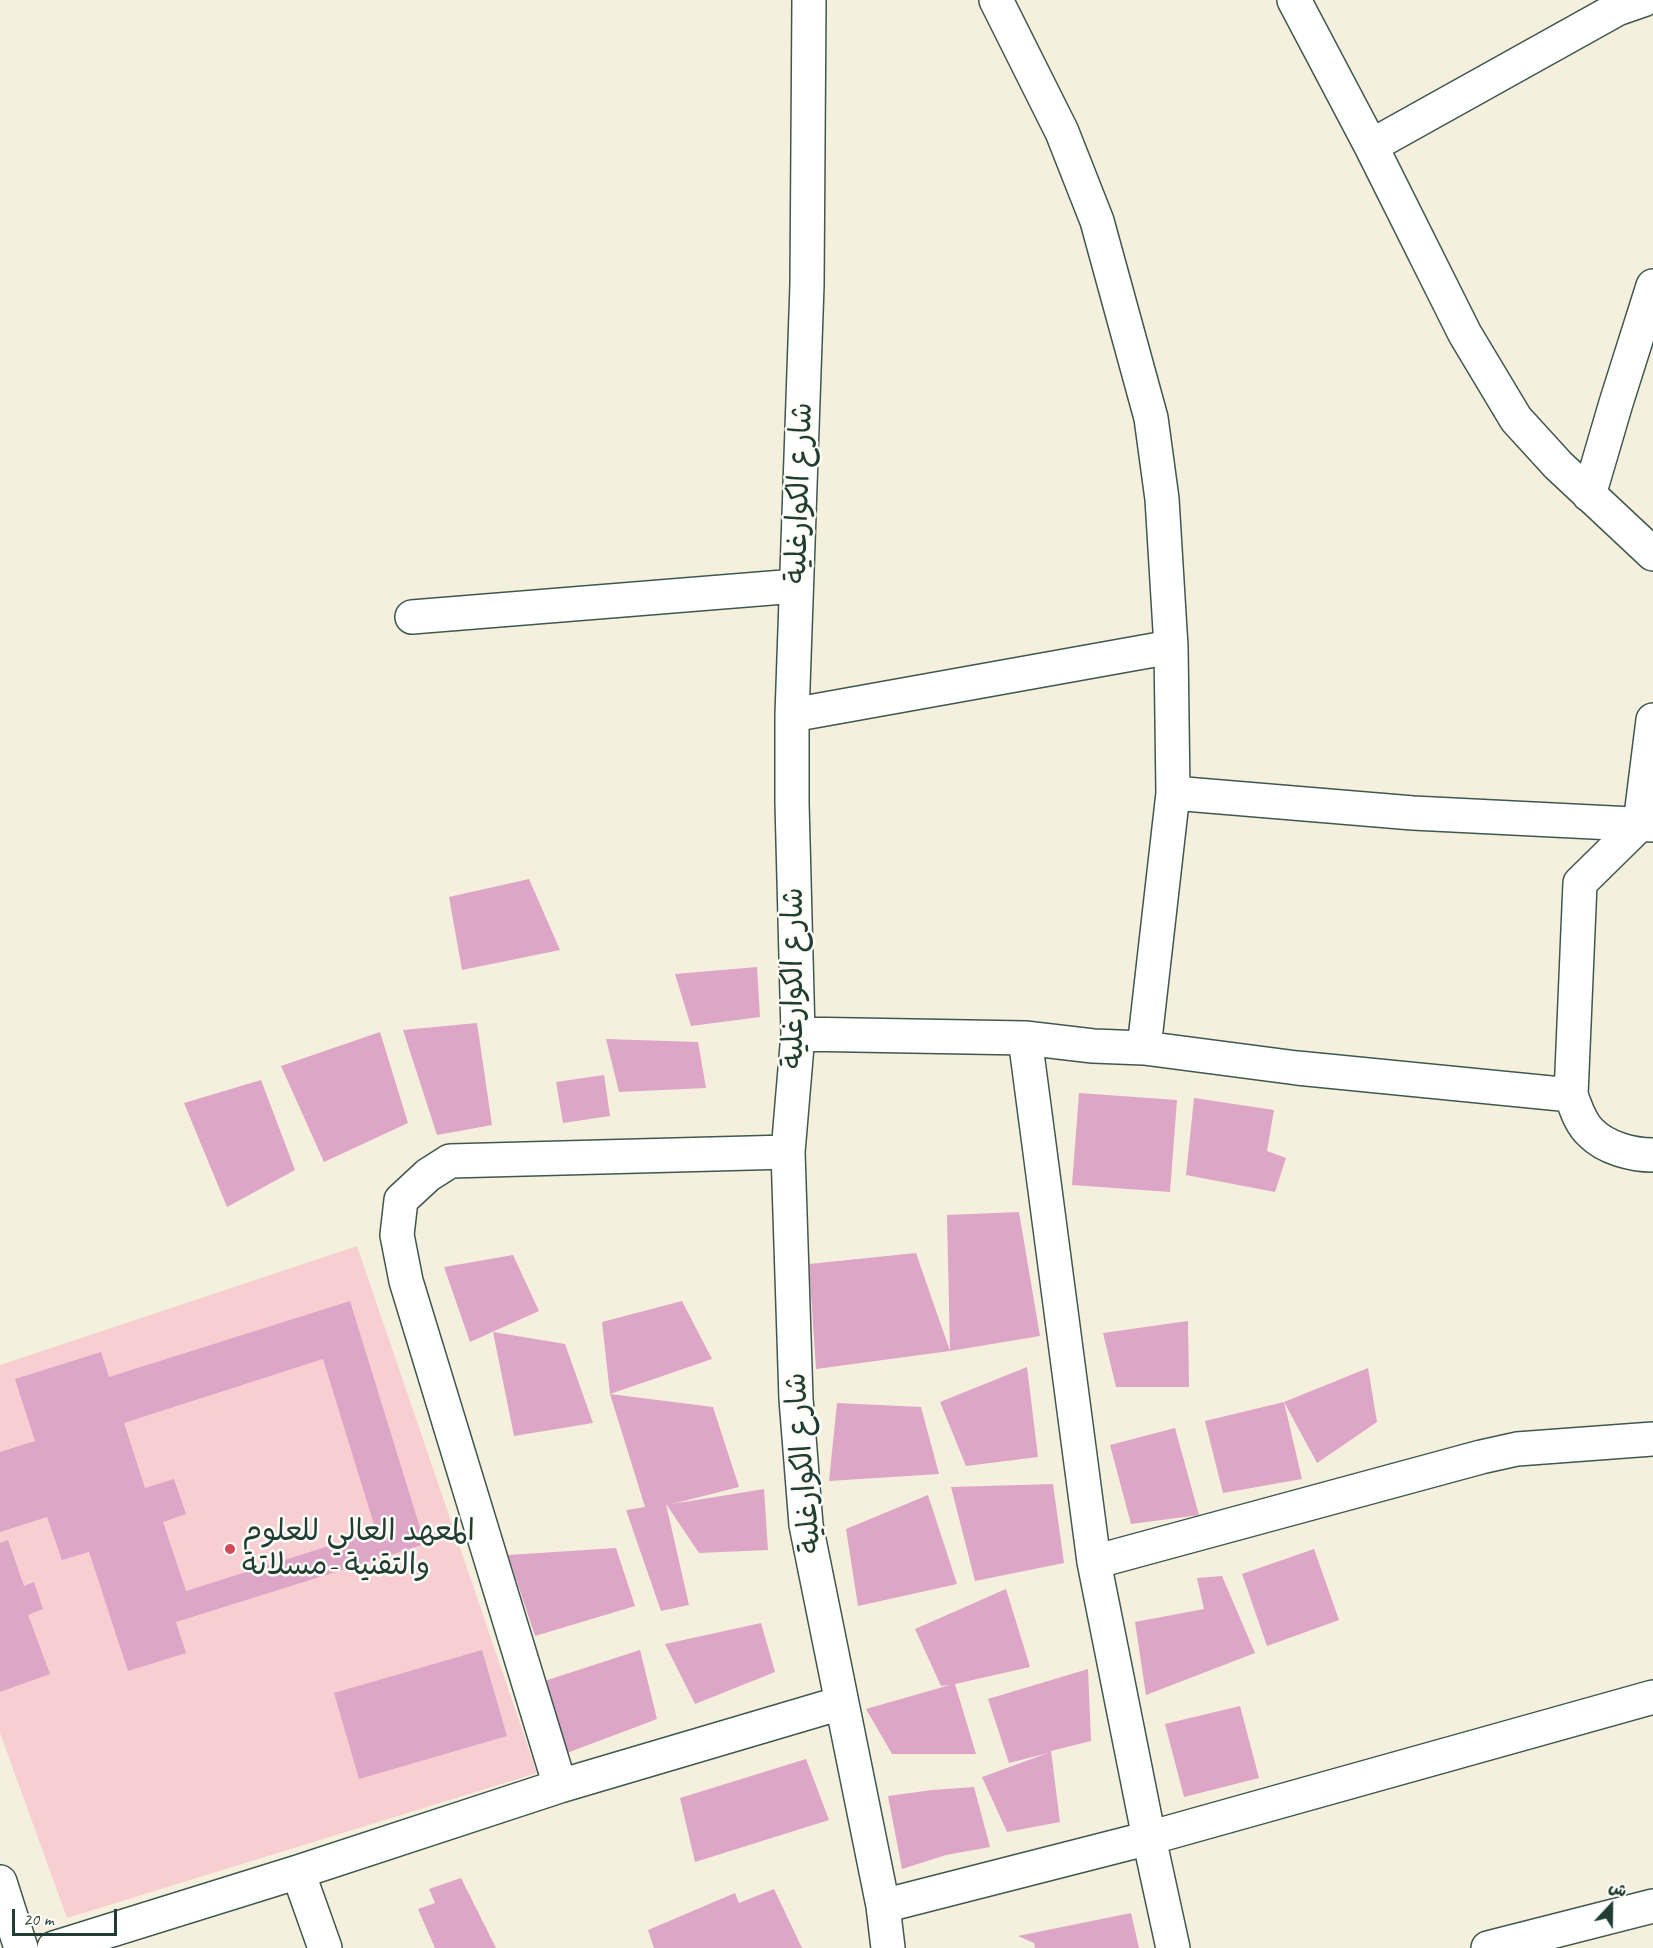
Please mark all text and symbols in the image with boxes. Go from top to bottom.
street label: شارع الكوارغلية [779,402,821,584]
street label: شارع الكوارغلية [776,887,812,1069]
street label: شارع الكوارغلية [778,1371,830,1555]
place label: المعهد العالي للعلوم والتقنية -مسلاتة [242,1514,475,1585]
marker: المعهد العالي للعلوم والتقنية -مسلاتة [223,1542,237,1556]
north arrow [1581,1876,1641,1936]
text: ش [1606,1877,1630,1902]
scale bar [15,1897,120,1935]
text: 20 m [23,1908,54,1930]

